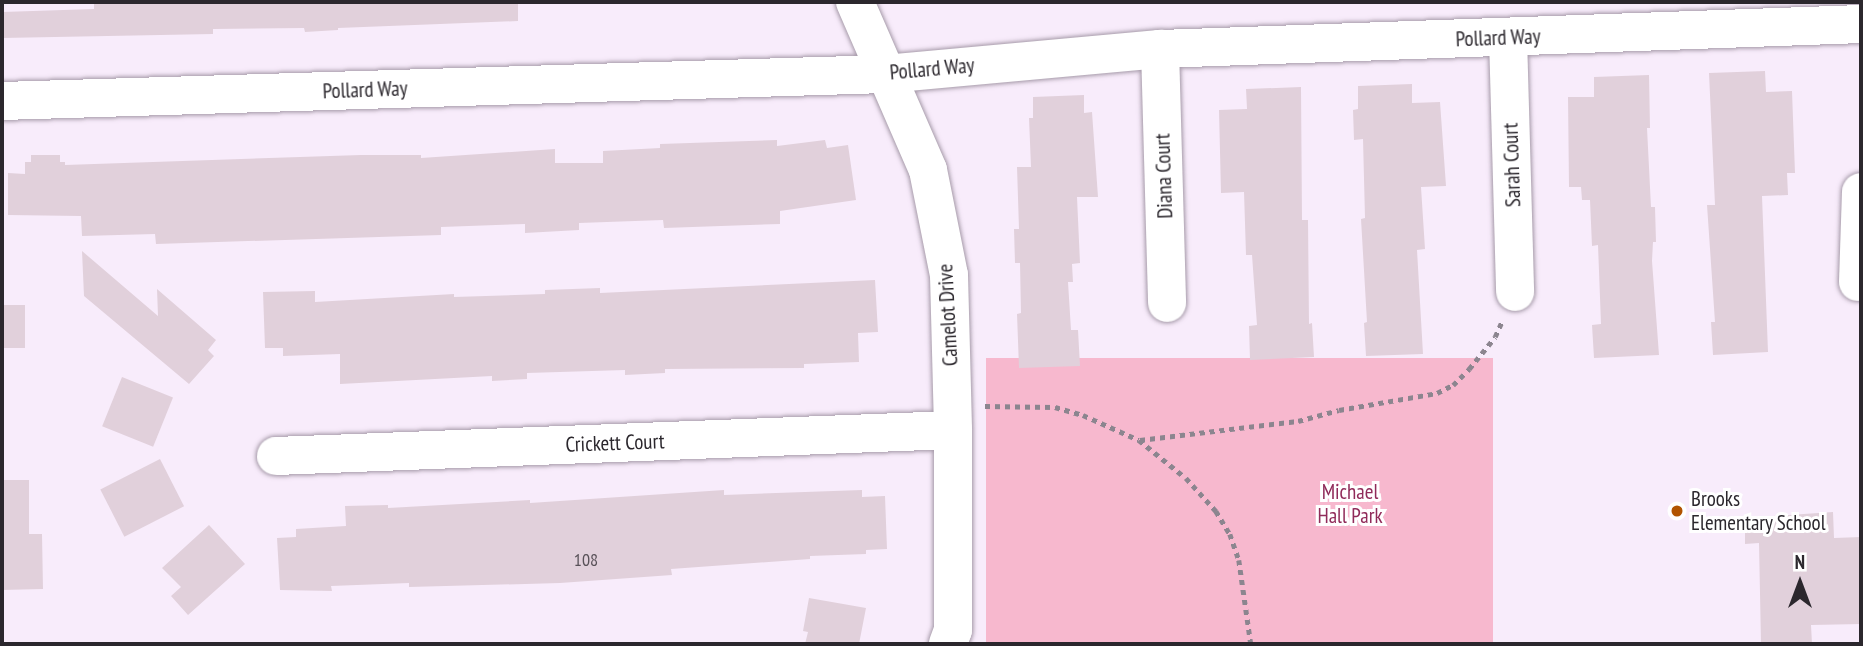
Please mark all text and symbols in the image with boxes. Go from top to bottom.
street label: Pollard Way [1455,24,1541,52]
street label: Pollard Way [889,53,975,85]
street label: Pollard Way [322,76,408,104]
street label: Sarah Court [1498,122,1526,208]
street label: Diana Court [1150,133,1178,219]
street label: Camelot Drive [933,263,963,367]
street label: Crickett Court [565,429,665,457]
park label: Michael Hall Park [1317,479,1383,529]
place label: Brooks Elementary School [1691,486,1826,536]
marker: Brooks Elementary School [1669,503,1685,519]
north arrow [1765,548,1835,618]
house number: 108 [574,549,598,571]
text: N [1795,550,1805,574]

